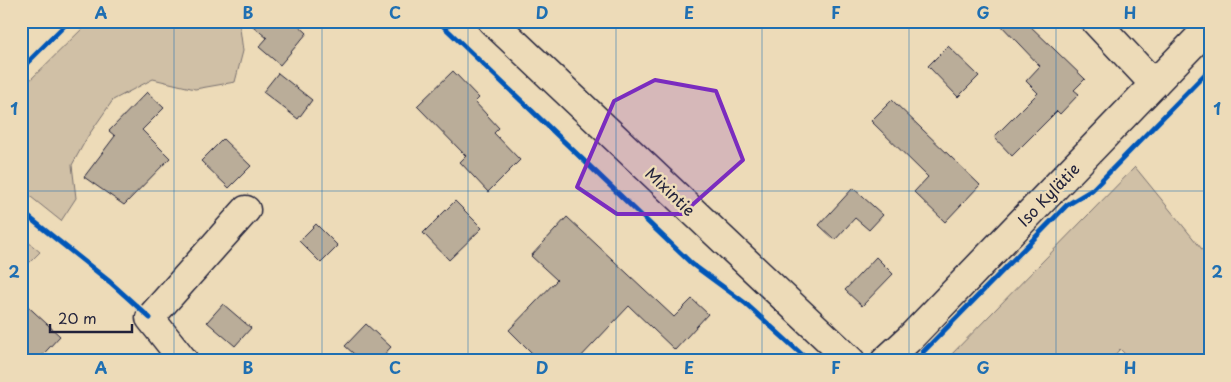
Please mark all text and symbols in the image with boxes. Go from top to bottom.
text: A [95,0,108,24]
text: B [243,0,254,24]
text: C [389,0,401,24]
text: D [536,0,548,24]
text: E [684,0,694,24]
text: F [831,0,841,24]
text: G [976,0,990,24]
text: H [1124,0,1136,24]
text: 1 [10,96,18,120]
text: 1 [1213,96,1221,120]
street label: Iso Kylätie [1011,157,1085,231]
street label: Mixintie [641,161,701,221]
text: 2 [8,259,20,283]
text: 2 [1211,259,1223,283]
scale bar [50,302,132,334]
text: 20 m [58,306,97,329]
text: A [95,355,108,379]
text: B [243,355,254,379]
text: C [389,355,401,379]
text: D [536,355,548,379]
text: E [684,355,694,379]
text: F [831,355,841,379]
text: G [976,355,990,379]
text: H [1124,355,1136,379]

